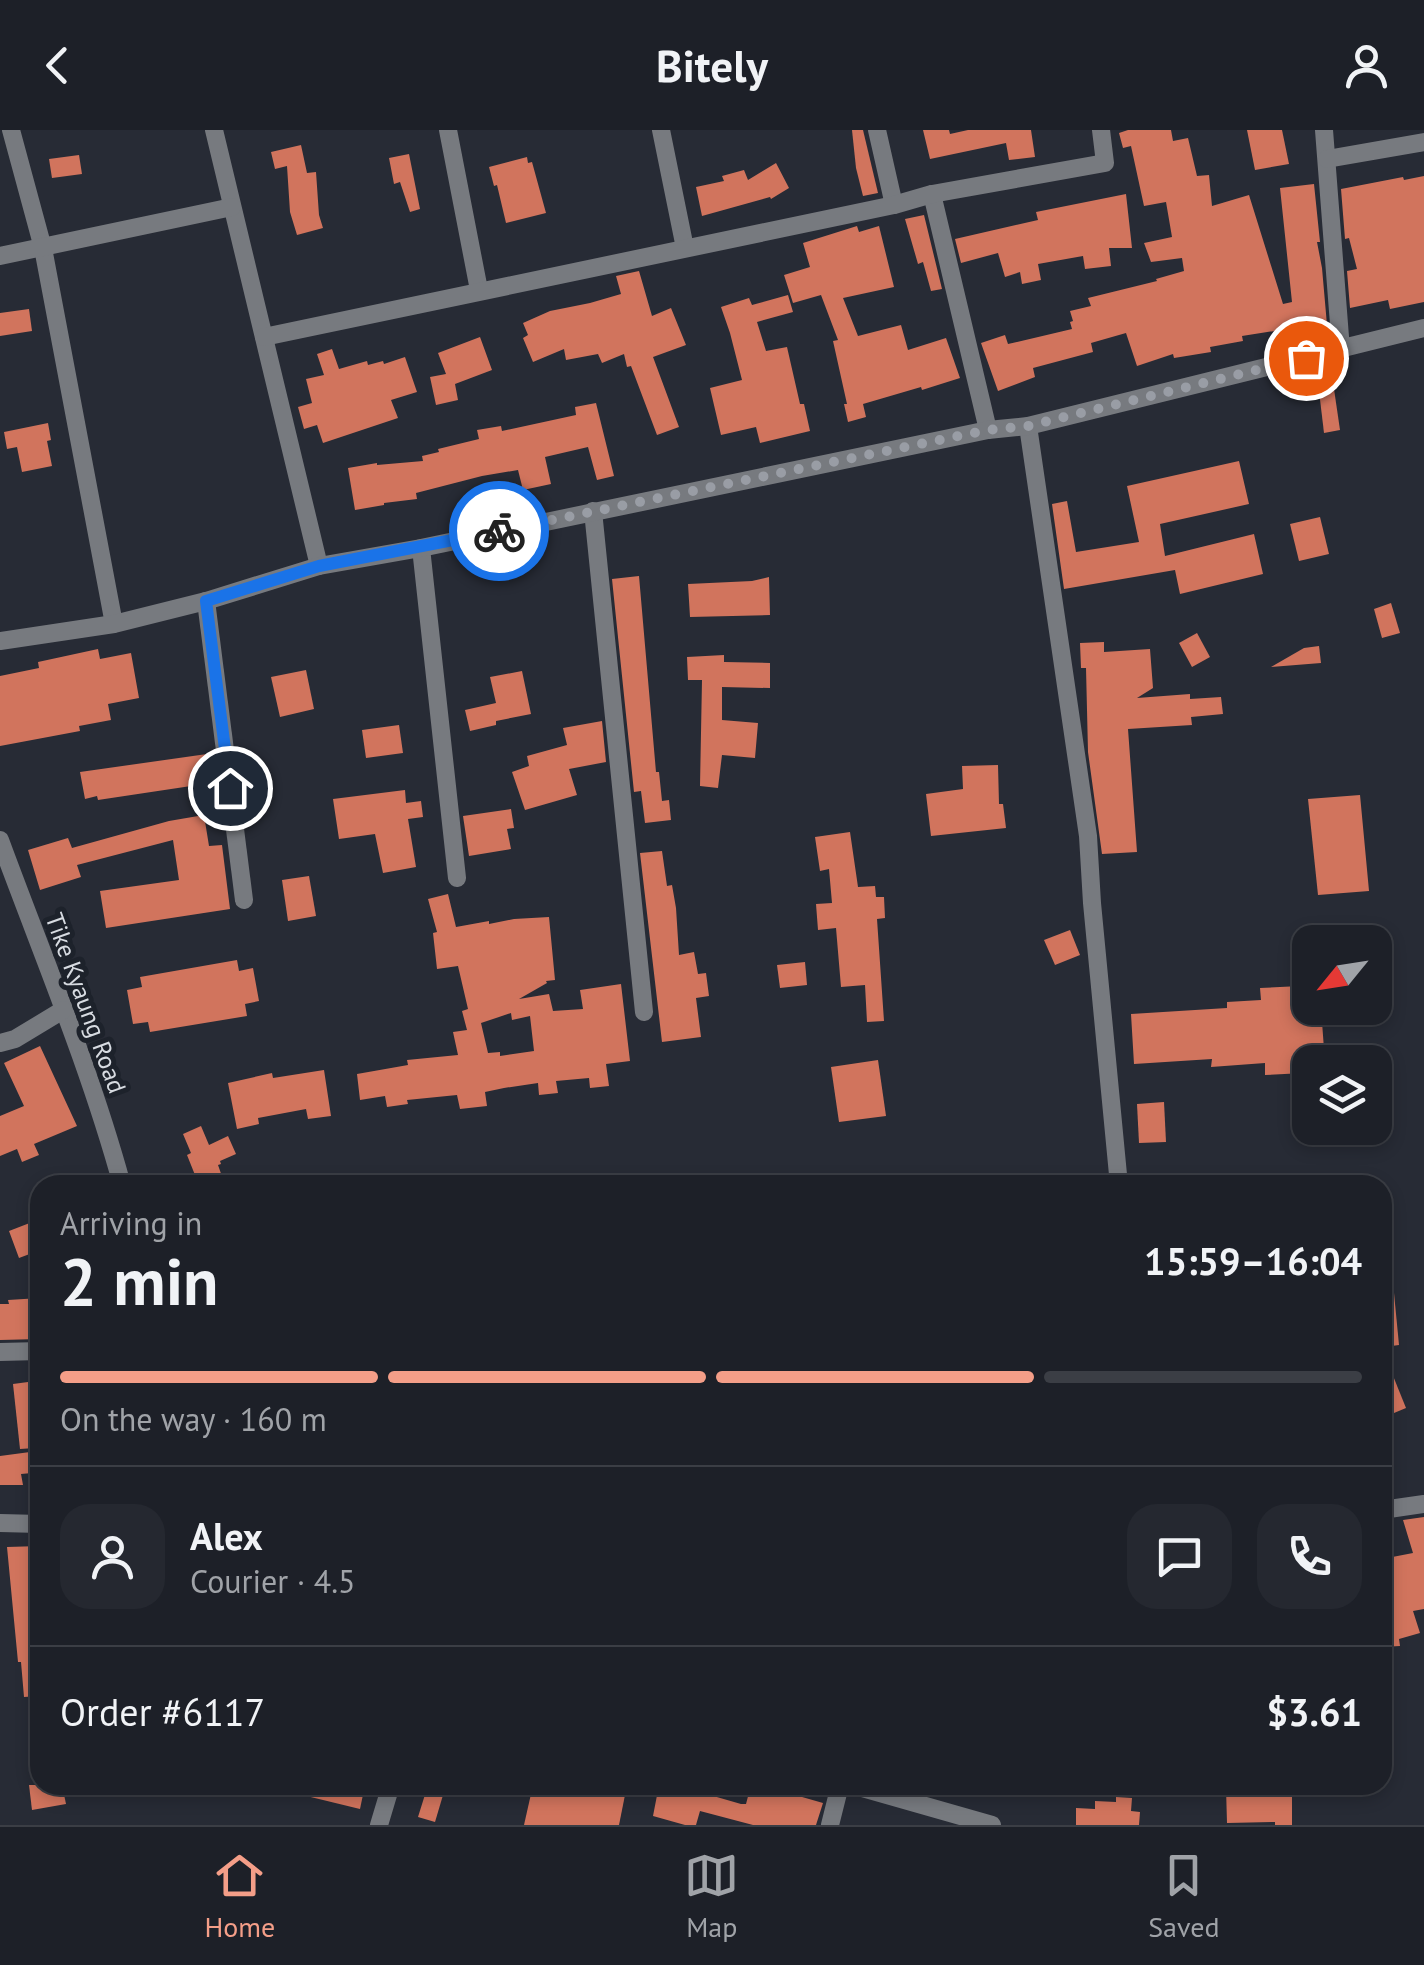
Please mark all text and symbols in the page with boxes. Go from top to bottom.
text: Bitely [656,36,768,94]
icon: back [30,38,85,93]
icon: person [1339,38,1394,93]
pin [1264,316,1349,401]
icon: bag [1279,331,1334,386]
courier [449,481,549,581]
icon: bike [472,504,527,559]
pin [188,746,273,831]
icon: home [203,761,258,816]
street label: Tike Kyaung Road [39,908,133,1098]
north arrow [1292,925,1392,1025]
map controls [1292,925,1392,1145]
button: layers [1292,1045,1392,1145]
text: Arriving in [60,1202,202,1244]
text: 15:59–16:04 [1144,1236,1362,1285]
text: 2 min [60,1239,219,1323]
text: On the way · 160 m [60,1398,327,1440]
button: person [60,1504,165,1609]
button: chat [1127,1504,1232,1609]
button: phone [1257,1504,1362,1609]
text: Alex [190,1511,263,1560]
text: Courier · 4.5 [190,1560,356,1602]
text: Order #6117 [60,1687,265,1736]
text: $3.61 [1266,1687,1362,1736]
tab: Home [204,1848,275,1945]
tab: Map [684,1848,739,1945]
tab: Saved [1148,1848,1219,1945]

